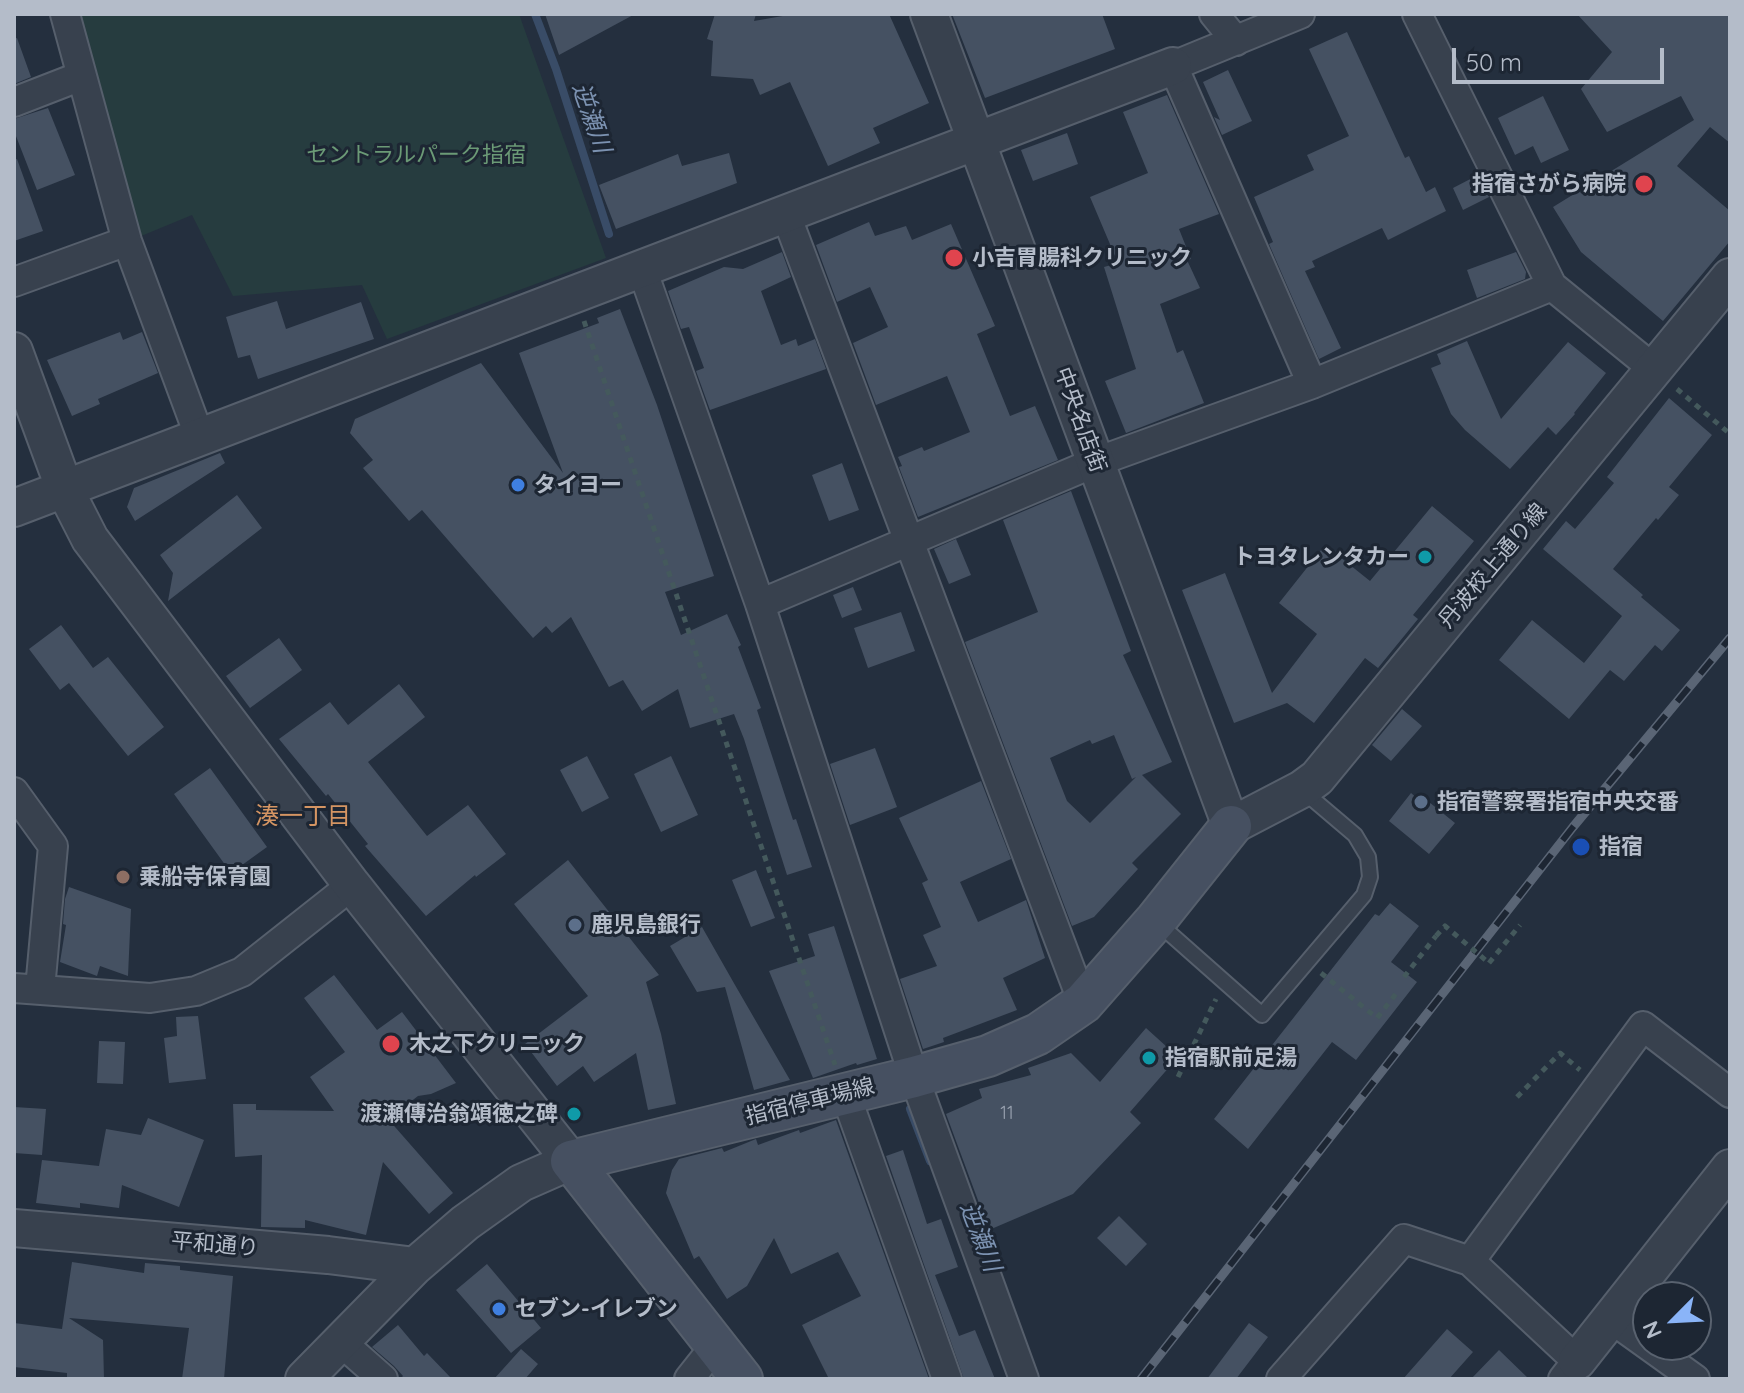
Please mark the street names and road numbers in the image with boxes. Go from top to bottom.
street label: 中央名店街 [1049,364,1111,476]
street label: 丹波校上通り線 [1433,499,1553,633]
street label: 指宿停車場線 [743,1073,877,1131]
street label: 平和通り [170,1228,260,1262]

